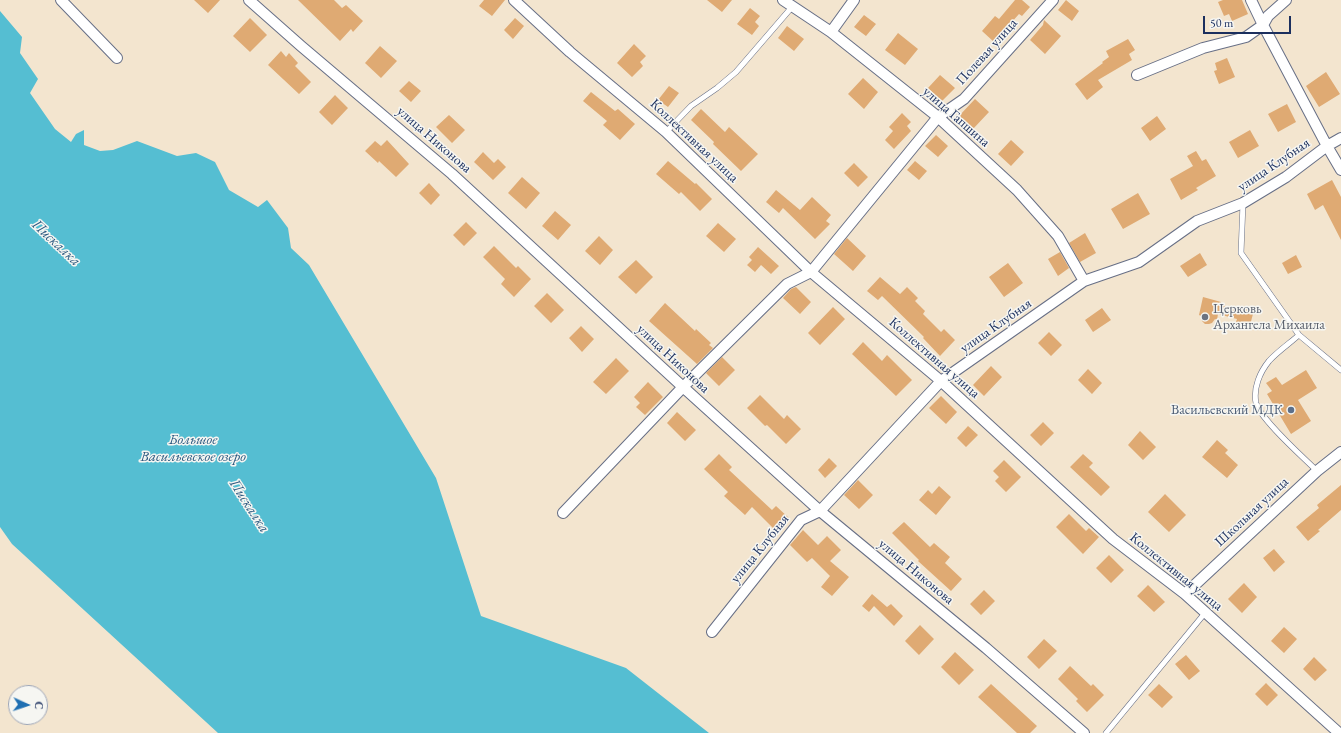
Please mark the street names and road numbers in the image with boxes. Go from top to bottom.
street label: Полевая улица [953,15,1021,89]
street label: улица Гапшина [919,83,993,151]
street label: Коллективная улица [646,96,742,186]
street label: улица Никонова [393,103,475,177]
street label: улица Клубная [1235,135,1313,195]
street label: улица Клубная [957,295,1035,357]
street label: Коллективная улица [885,314,983,402]
street label: улица Никонова [633,321,713,397]
street label: Школьная улица [1212,474,1292,550]
street label: улица Клубная [727,511,793,587]
street label: Коллективная улица [1126,529,1226,615]
street label: улица Никонова [875,536,957,608]

